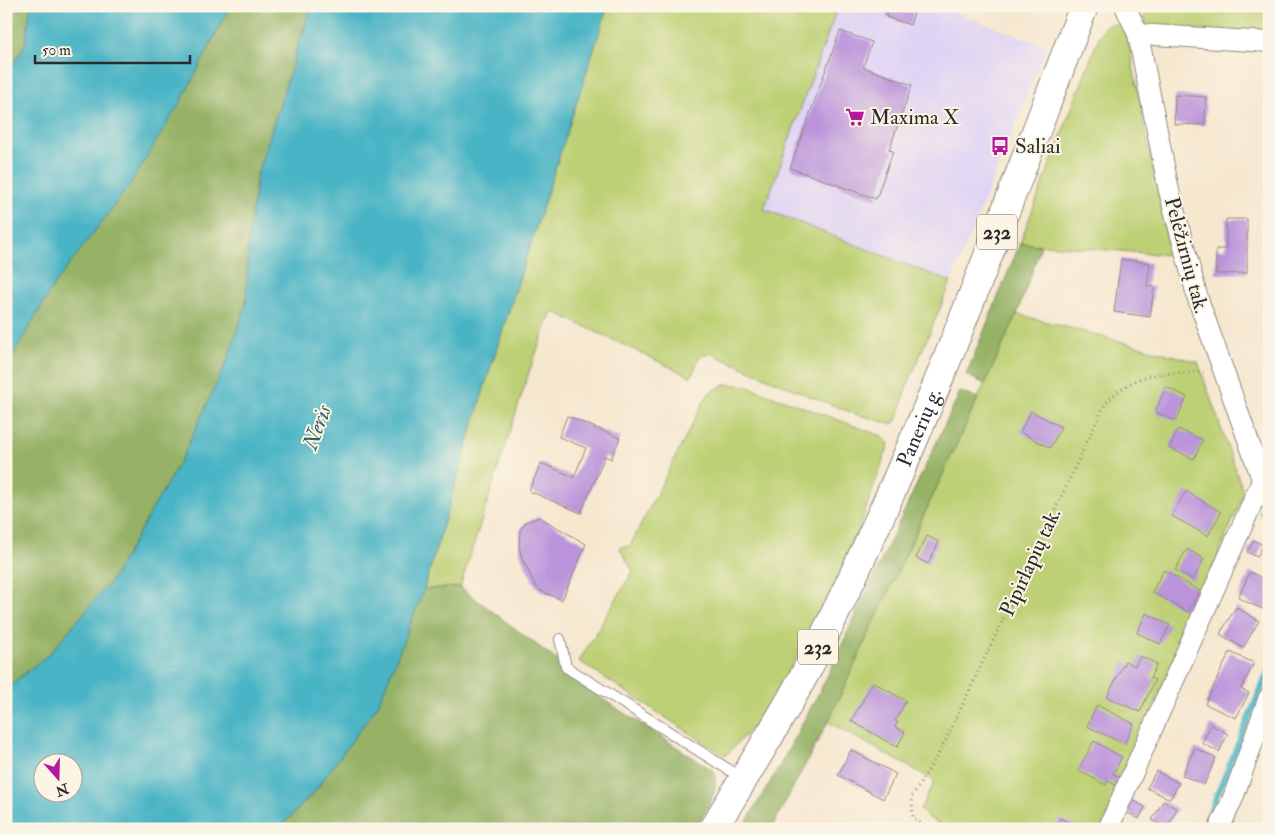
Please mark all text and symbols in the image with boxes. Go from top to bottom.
scale bar [35,32,190,64]
text: 50 m [42,41,71,60]
place label: Maxima X [870,104,959,131]
supermarket icon: Maxima X [844,106,866,128]
place label: Saliai [1015,133,1061,160]
bus stop icon: Saliai [989,135,1011,157]
street label: Pelėžirnių tak. [1158,194,1215,316]
road number: 232 [977,214,1017,250]
street label: Panerių g. [891,384,948,471]
water label: Neris [296,400,338,454]
street label: Pipirlapių tak. [994,504,1067,621]
road number: 232 [798,630,838,664]
north arrow [32,752,82,802]
text: N [53,779,72,800]

